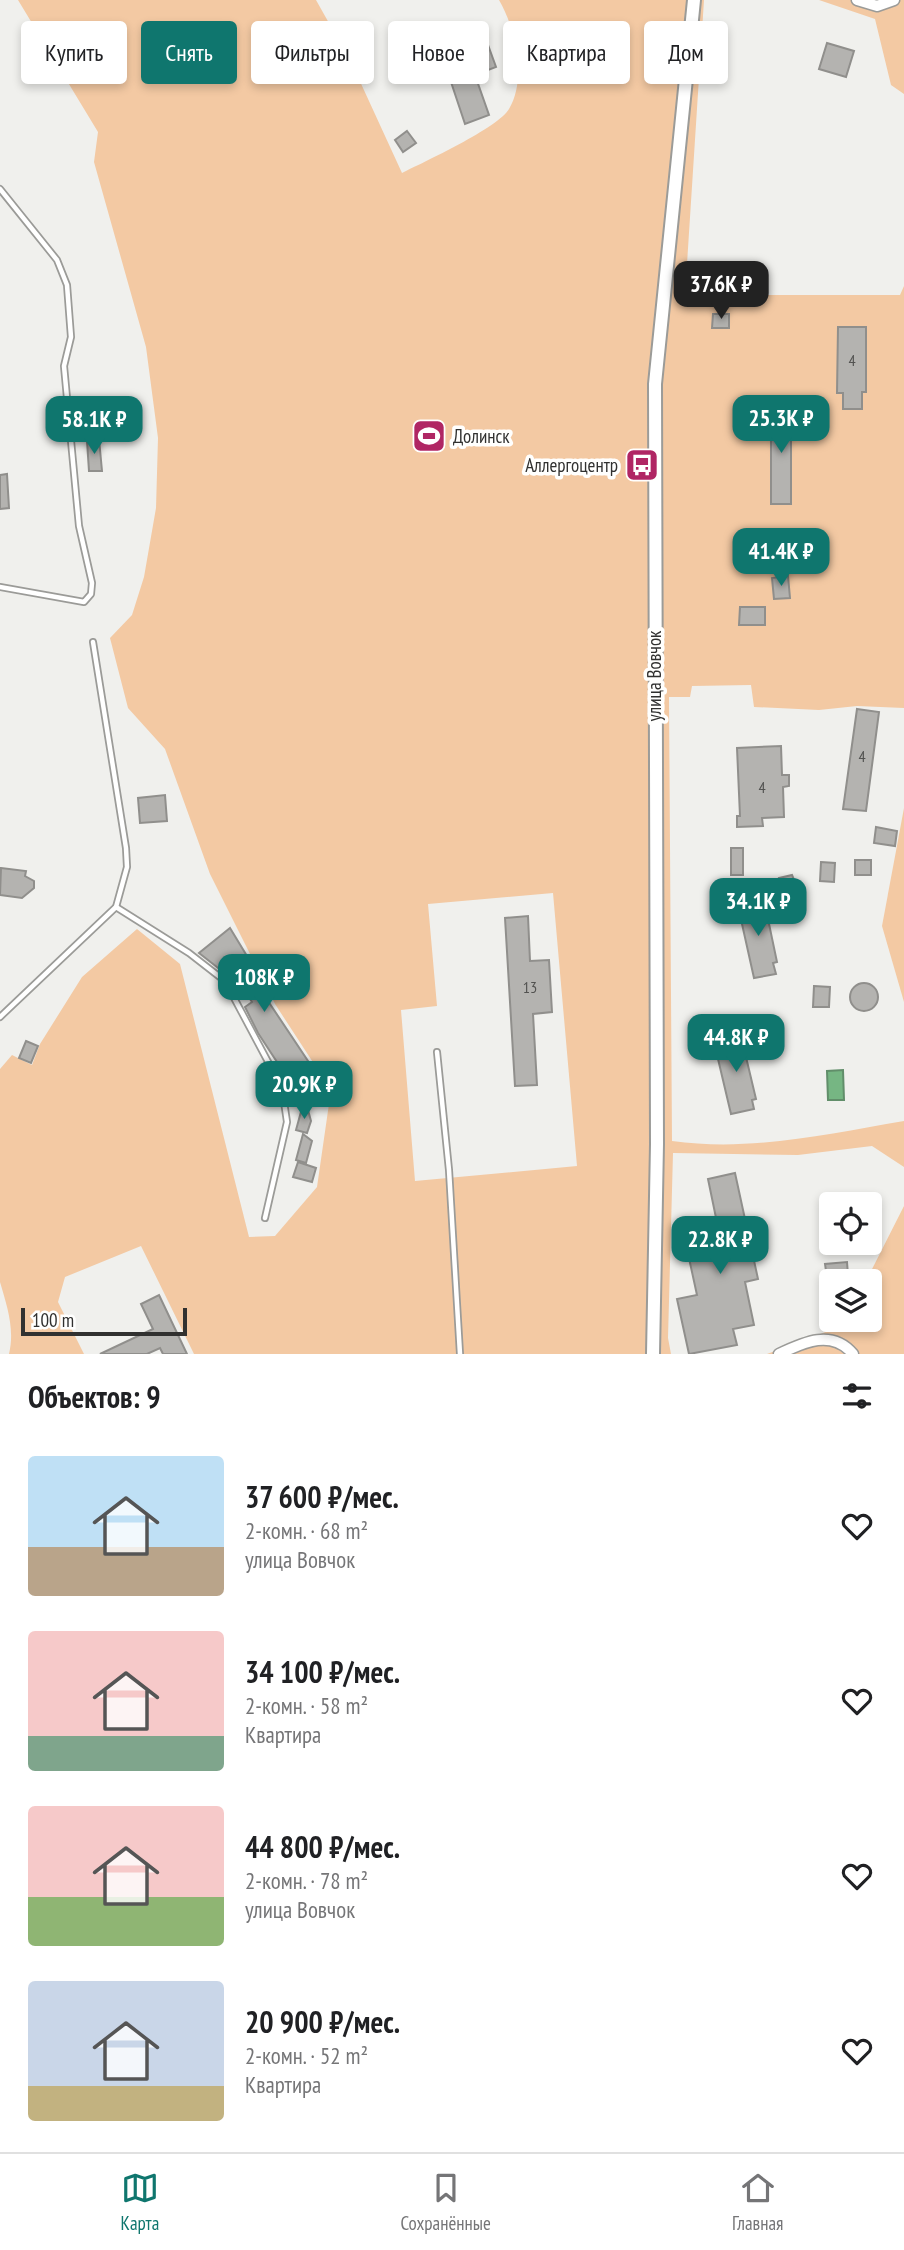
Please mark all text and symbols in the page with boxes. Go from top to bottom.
chip: Купить [21,21,127,84]
chip: Снять [141,21,237,84]
chip: Фильтры [251,21,374,84]
chip: Новое [388,21,489,84]
chip: Квартира [503,21,630,84]
chip: Дом [644,21,728,84]
pin: 37.6K ₽ [656,262,786,321]
text: 37.6K ₽ [690,269,752,298]
house number: 4 [848,350,856,370]
pin: 58.1K ₽ [29,396,159,456]
pin: 25.3K ₽ [716,396,846,455]
text: 25.3K ₽ [749,403,813,432]
text: 58.1K ₽ [62,404,126,433]
sports icon: Долинск [410,417,448,455]
place label: Долинск [453,424,510,448]
bus stop icon: Аллергоцентр [623,446,661,484]
place label: Аллергоцентр [525,453,618,477]
pin: 41.4K ₽ [716,528,846,588]
text: 41.4K ₽ [749,536,813,565]
street label: улица Вовчок [642,630,666,721]
house number: 4 [858,746,866,766]
house number: 4 [758,777,766,797]
pin: 34.1K ₽ [693,878,823,938]
text: 34.1K ₽ [726,886,790,915]
pin: 108K ₽ [207,954,321,1014]
text: 108K ₽ [234,962,294,991]
house number: 13 [523,977,537,997]
pin: 44.8K ₽ [671,1014,801,1074]
text: 44.8K ₽ [704,1022,768,1051]
pin: 20.9K ₽ [239,1062,369,1121]
text: 20.9K ₽ [272,1069,336,1098]
map controls [819,1192,882,1332]
button: locate [819,1192,882,1255]
pin: 22.8K ₽ [655,1216,785,1276]
text: 22.8K ₽ [688,1224,752,1253]
button: layers [819,1269,882,1332]
scale bar [21,1305,187,1337]
text: 100 m [32,1308,74,1332]
text: Объектов: 9 [28,1377,161,1416]
icon: filters [838,1377,876,1415]
text: 37 600 ₽/мес. [245,1477,399,1516]
icon: home [84,1484,168,1568]
icon: heart [838,1507,876,1545]
text: 2-комн. · 68 m² [245,1516,368,1545]
text: улица Вовчок [245,1545,355,1574]
text: 34 100 ₽/мес. [245,1652,400,1691]
icon: home [84,1659,168,1743]
icon: heart [838,1682,876,1720]
text: 2-комн. · 58 m² [245,1691,368,1720]
text: Квартира [245,1720,321,1749]
text: 44 800 ₽/мес. [245,1827,400,1866]
icon: home [84,1834,168,1918]
icon: heart [838,1857,876,1895]
text: 2-комн. · 78 m² [245,1866,368,1895]
text: улица Вовчок [245,1895,355,1924]
text: 20 900 ₽/мес. [245,2002,400,2041]
icon: home [84,2009,168,2093]
icon: heart [838,2032,876,2070]
text: 2-комн. · 52 m² [245,2041,368,2070]
text: Квартира [245,2070,321,2099]
tab: Карта [121,2169,159,2235]
tab: Сохранённые [400,2169,491,2235]
tab: Главная [732,2169,783,2235]

